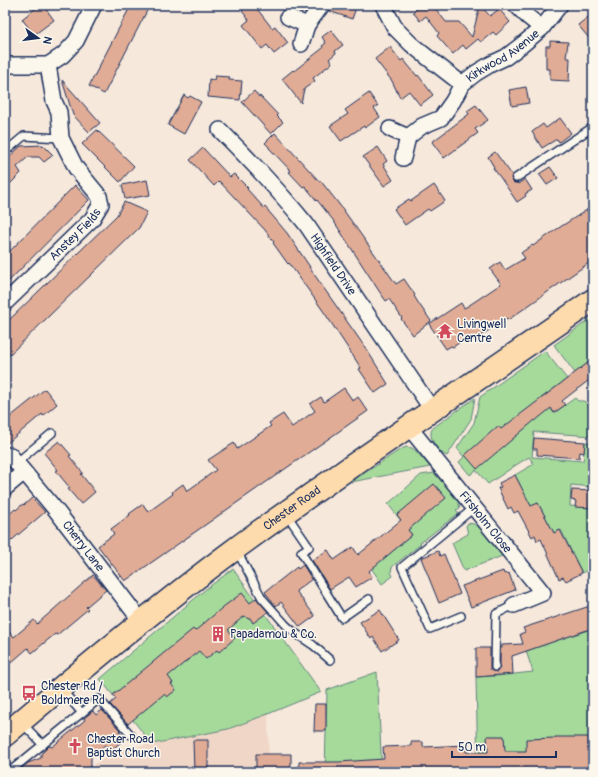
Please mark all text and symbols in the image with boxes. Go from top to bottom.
north arrow [18,18,58,58]
street label: Kirkwood Avenue [463,26,543,86]
text: N [40,35,54,46]
street label: Anstey Fields [46,206,105,264]
street label: Highfield Drive [307,231,359,298]
place label: Livingwell Centre [457,317,506,346]
temple icon: Livingwell Centre [436,322,454,340]
street label: Chester Road [261,483,324,534]
street label: Firsholm Close [456,488,515,556]
street label: Cherry Lane [59,518,107,575]
building icon: Papadamou & Co. [209,625,227,643]
place label: Papadamou & Co. [230,627,317,642]
place label: Chester Rd / Boldmere Rd [41,679,105,708]
bus stop icon: Chester Rd / Boldmere Rd [20,684,38,702]
place label: Chester Road Baptist Church [87,732,160,761]
scale bar [452,733,556,759]
church icon: Chester Road Baptist Church [66,737,84,755]
text: 50 m [458,740,486,755]

